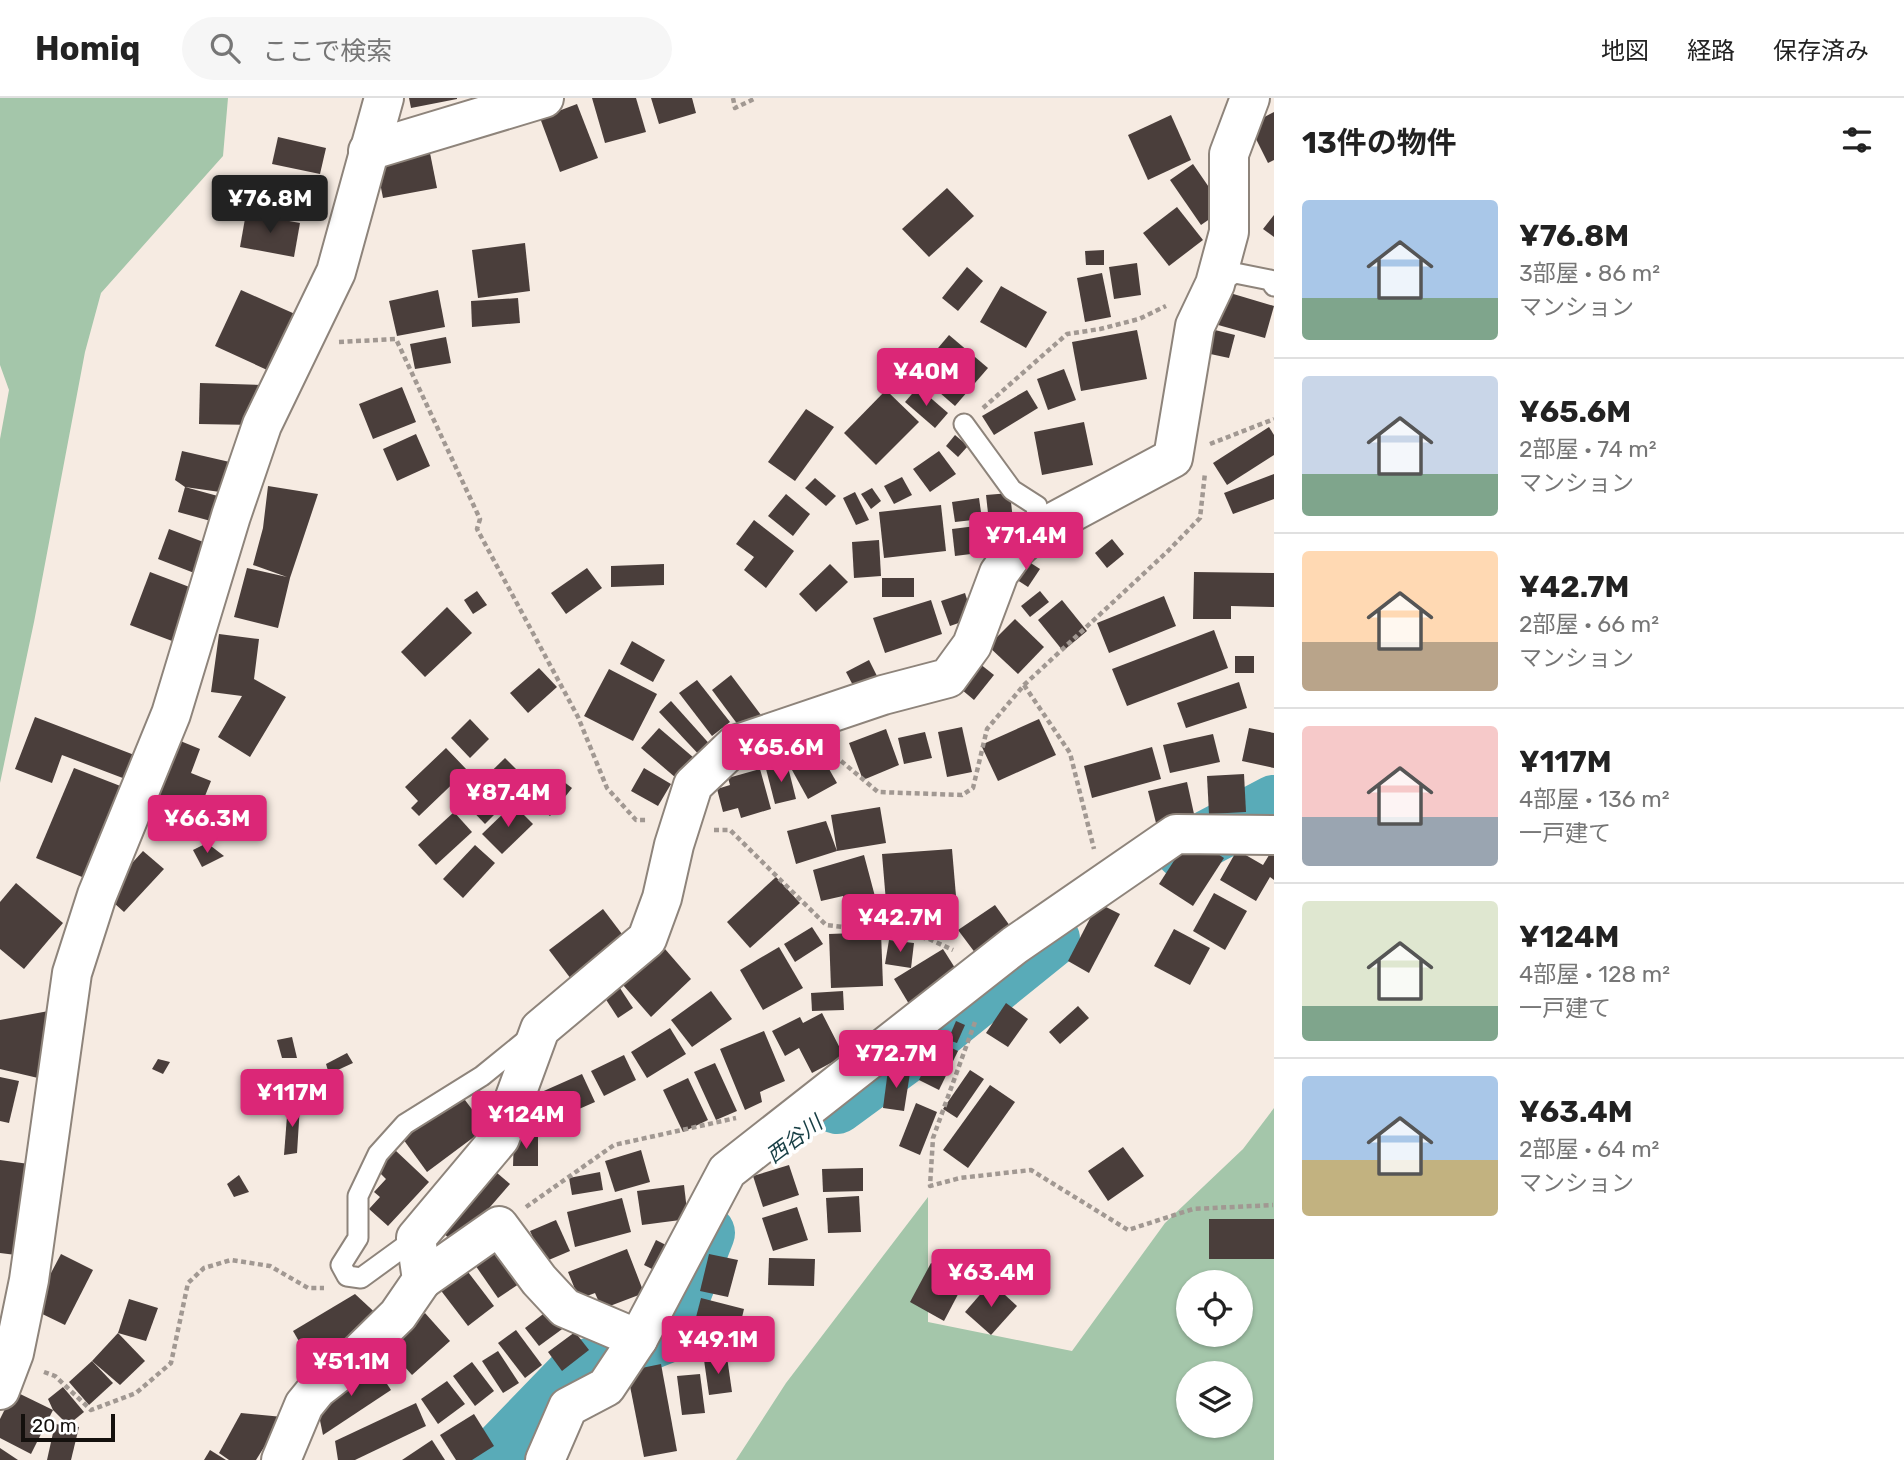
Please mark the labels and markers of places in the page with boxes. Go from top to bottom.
pin: ¥76.8M [213,176,327,235]
pin: ¥40M [885,348,967,408]
pin: ¥71.4M [969,512,1083,572]
pin: ¥65.6M [724,724,838,784]
pin: ¥87.4M [451,770,565,829]
pin: ¥66.3M [150,796,264,855]
pin: ¥42.7M [843,894,957,954]
pin: ¥72.7M [839,1030,953,1090]
pin: ¥117M [243,1070,341,1129]
pin: ¥124M [477,1091,575,1151]
pin: ¥63.4M [934,1250,1048,1309]
pin: ¥49.1M [661,1316,775,1376]
pin: ¥51.1M [294,1338,408,1398]

